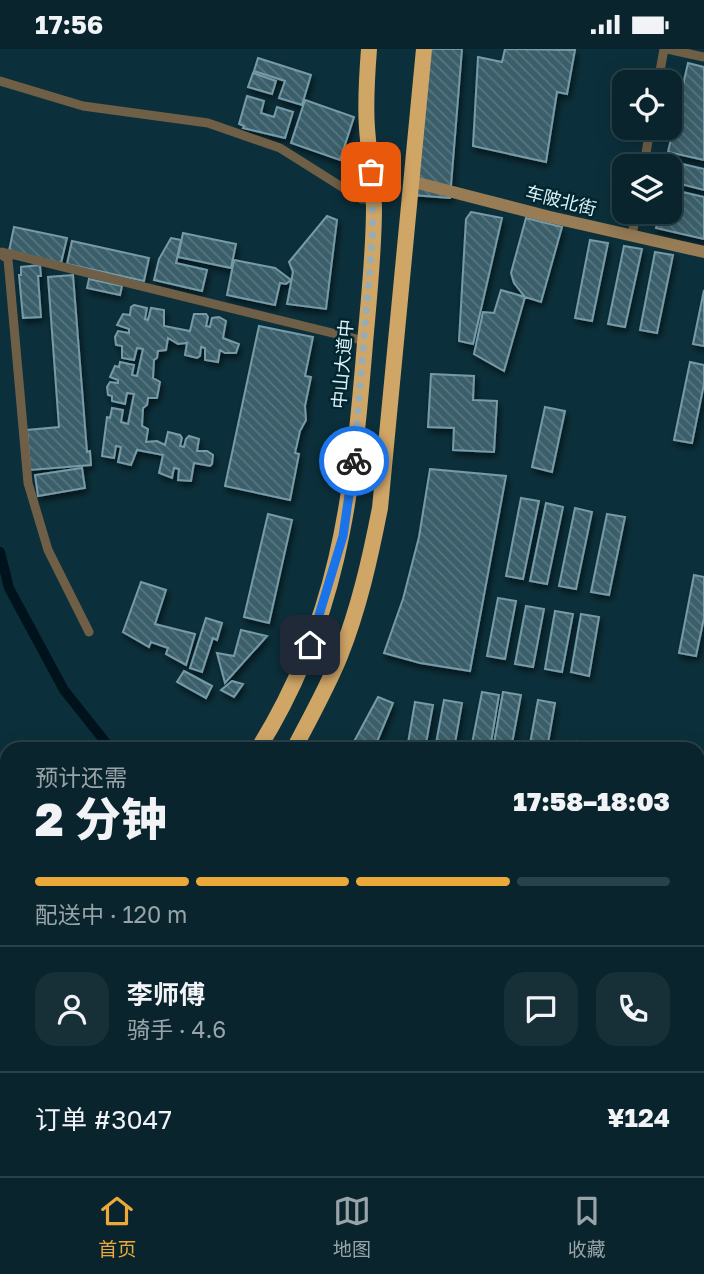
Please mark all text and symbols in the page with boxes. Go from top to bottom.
text: 17:56 [35,9,103,40]
map controls [612,70,682,224]
button: locate [612,70,682,140]
pin [341,142,401,202]
icon: bag [352,153,390,191]
button: layers [612,154,682,224]
street label: 车陂北街 [524,181,599,219]
street label: 中山大道中 [327,318,357,410]
courier [319,426,389,496]
icon: bike [335,442,373,480]
pin [280,615,340,675]
icon: home [291,626,329,664]
text: 预计还需 [35,763,127,791]
text: 17:58–18:03 [513,786,670,817]
text: 2 分钟 [35,791,167,846]
text: 配送中 · 120 m [35,900,187,928]
button: person [35,972,109,1046]
button: chat [504,972,578,1046]
button: phone [596,972,670,1046]
text: 李师傅 [127,979,205,1010]
text: 骑手 · 4.6 [127,1015,226,1043]
text: ¥124 [607,1102,670,1133]
text: 订单 #3047 [35,1104,172,1135]
tab: 首页 [98,1192,136,1261]
tab: 地图 [333,1192,371,1261]
tab: 收藏 [568,1192,606,1261]

